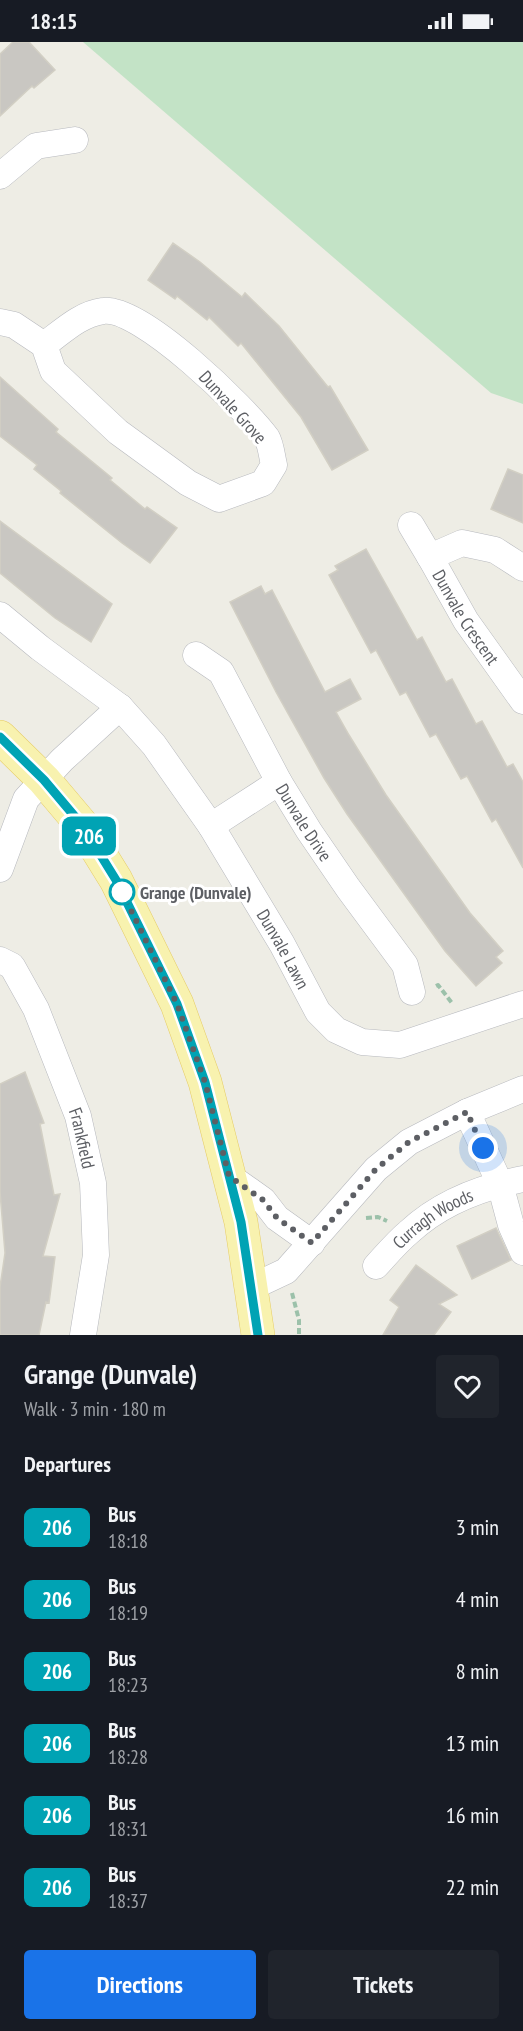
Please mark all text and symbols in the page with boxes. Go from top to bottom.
text: 18:15 [30,7,78,35]
street label: Dunvale Grove [194,366,272,448]
street label: Dunvale Crescent [428,565,505,669]
street label: Dunvale Drive [271,779,338,865]
line badge: 206 [54,816,124,856]
text: 206 [74,823,104,850]
marker: Grange (Dunvale) [109,879,135,905]
place label: Grange (Dunvale) [140,881,251,904]
street label: Dunvale Lawn [252,905,315,993]
street label: Frankfield [64,1104,101,1171]
your location [468,1133,498,1163]
street label: Curragh Woods [387,1183,476,1253]
text: Grange (Dunvale) [24,1355,197,1392]
button: heart [436,1355,499,1418]
text: Walk · 3 min · 180 m [24,1396,166,1422]
text: Departures [24,1450,111,1478]
text: Bus [108,1500,136,1528]
text: 3 min [456,1513,499,1541]
text: 206 [42,1514,72,1541]
text: 18:18 [108,1528,148,1554]
text: Bus [108,1572,136,1600]
text: 4 min [456,1585,499,1613]
text: 206 [42,1586,72,1613]
text: 18:19 [108,1600,148,1626]
text: Bus [108,1644,136,1672]
text: 8 min [456,1657,499,1685]
text: 206 [42,1658,72,1685]
text: 18:23 [108,1672,148,1698]
text: Bus [108,1716,136,1744]
text: 13 min [446,1729,499,1757]
text: 206 [42,1730,72,1757]
text: 18:28 [108,1744,148,1770]
text: Bus [108,1788,136,1816]
text: 16 min [446,1801,499,1829]
text: 206 [42,1802,72,1829]
text: 18:31 [108,1816,148,1842]
text: Bus [108,1860,136,1888]
text: 22 min [446,1873,499,1901]
text: 206 [42,1874,72,1901]
text: 18:37 [108,1888,148,1914]
button: Directions [24,1950,256,2019]
button: Tickets [268,1950,499,2019]

